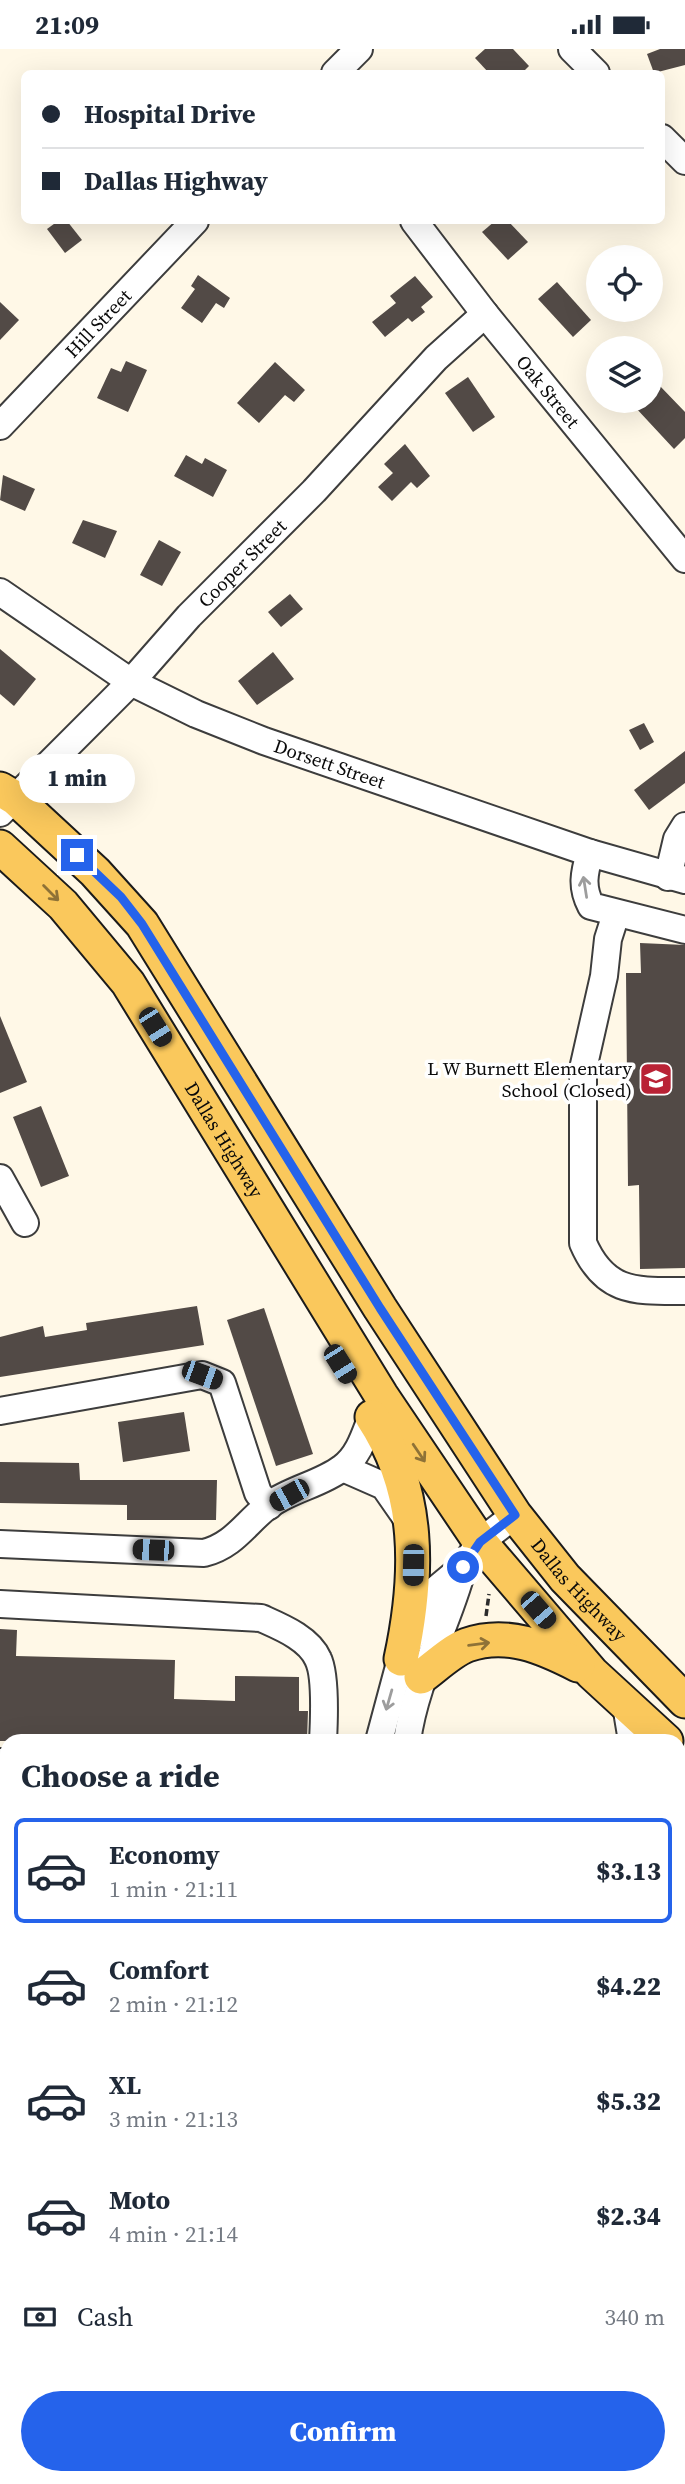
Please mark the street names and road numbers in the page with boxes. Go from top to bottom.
street label: Hill Street [59,283,137,363]
street label: Oak Street [511,349,586,434]
street label: Cooper Street [192,513,292,613]
street label: Dorsett Street [271,732,389,795]
street label: Dallas Highway [179,1077,270,1203]
street label: Dallas Highway [525,1533,633,1647]

